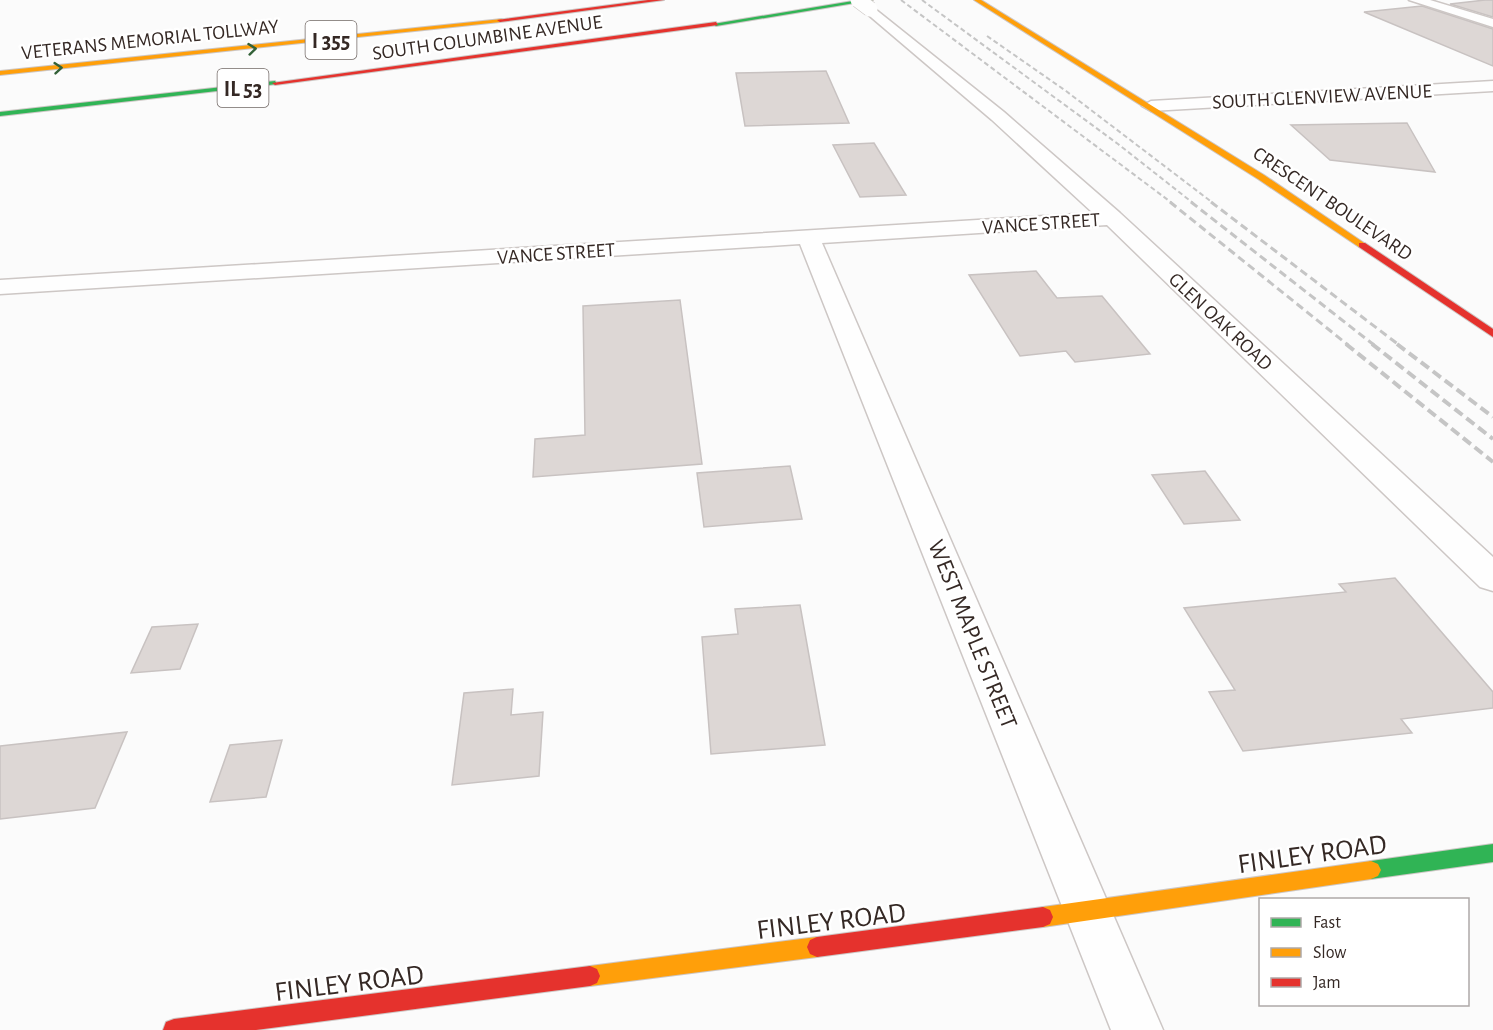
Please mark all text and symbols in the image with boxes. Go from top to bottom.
street label: SOUTH COLUMBINE AVENUE [371,12,604,64]
street label: VETERANS MEMORIAL TOLLWAY [20,16,280,63]
road number: I 355 [306,21,356,59]
one-way arrow [248,43,257,56]
one-way arrow [54,62,63,75]
road number: IL 53 [218,69,268,107]
street label: SOUTH GLENVIEW AVENUE [1212,81,1433,113]
street label: CRESCENT BOULEVARD [1249,143,1416,265]
street label: VANCE STREET [981,210,1101,238]
street label: VANCE STREET [496,240,616,268]
street label: GLEN OAK ROAD [1165,269,1276,374]
street label: WEST MAPLE STREET [923,537,1021,732]
street label: FINLEY ROAD [1236,831,1389,879]
legend [1259,898,1469,1006]
street label: FINLEY ROAD [755,899,908,945]
text: Fast [1313,914,1341,932]
text: Slow [1313,944,1346,962]
street label: FINLEY ROAD [273,961,426,1007]
text: Jam [1313,974,1341,992]

